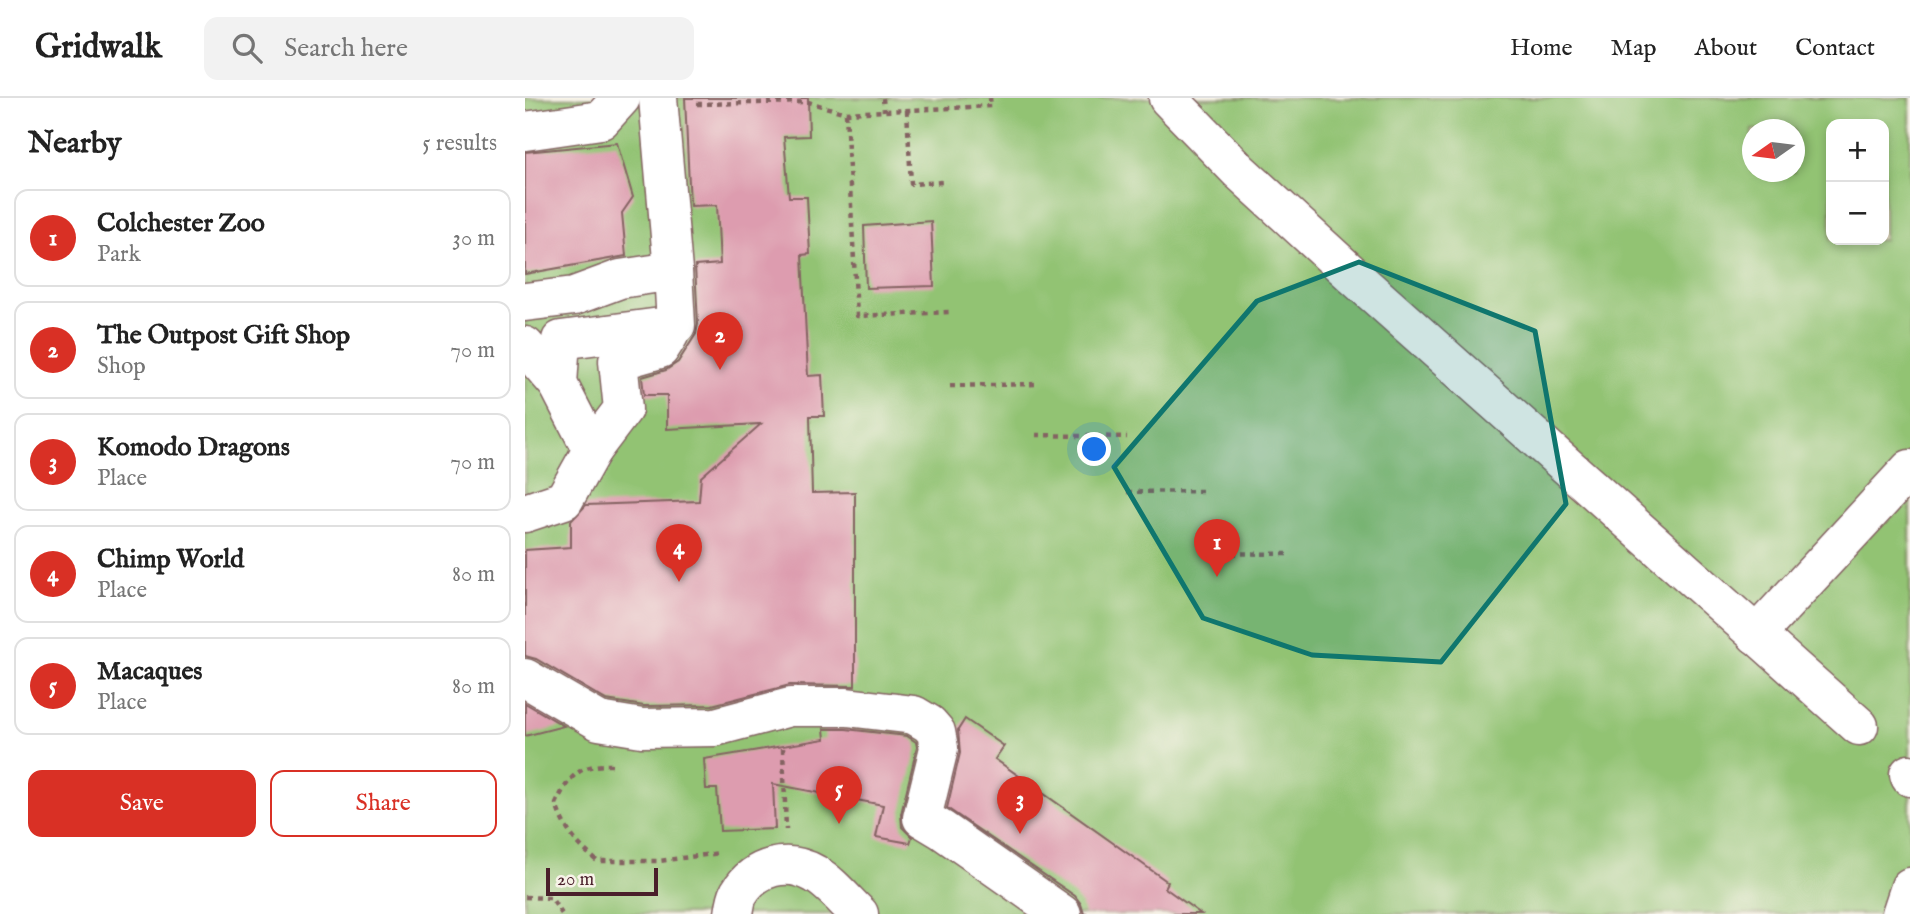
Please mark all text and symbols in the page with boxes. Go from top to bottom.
search box [204,17,694,80]
text: Gridwalk [35,27,162,69]
icon: search [228,29,266,67]
text: Search here [284,32,408,65]
text: Home [1510,33,1573,64]
text: Map [1611,33,1657,64]
text: About [1695,33,1757,64]
text: Contact [1795,33,1875,64]
north arrow [1742,119,1805,182]
map controls [1826,119,1889,245]
button: + [1826,119,1889,182]
text: Nearby [28,125,121,163]
text: 5 results [422,129,497,158]
button: − [1826,182,1889,245]
text: Colchester Zoo [97,207,265,240]
text: 1 [49,224,57,253]
text: 30 m [452,224,495,253]
text: Park [97,240,141,269]
pin: 2 [697,312,743,370]
text: The Outpost Gift Shop [97,319,350,352]
text: 2 [48,336,58,365]
text: 70 m [450,336,495,365]
text: Shop [97,352,146,381]
text: Komodo Dragons [97,431,290,464]
your location [1077,432,1111,466]
text: 3 [49,448,57,477]
text: 70 m [450,448,495,477]
text: Place [97,464,147,493]
pin: 1 [1194,519,1240,577]
pin: 4 [656,524,702,582]
text: Chimp World [97,543,244,576]
text: 4 [47,560,59,589]
text: 80 m [452,560,495,589]
text: Place [97,576,147,605]
text: Macaques [97,655,203,688]
text: 5 [49,672,57,701]
text: 80 m [452,672,495,701]
text: Place [97,688,147,717]
pin: 5 [816,766,862,824]
button: Save [28,770,256,837]
button: Share [270,770,497,837]
pin: 3 [997,776,1043,834]
scale bar [546,865,658,897]
text: 20 m [557,868,594,892]

